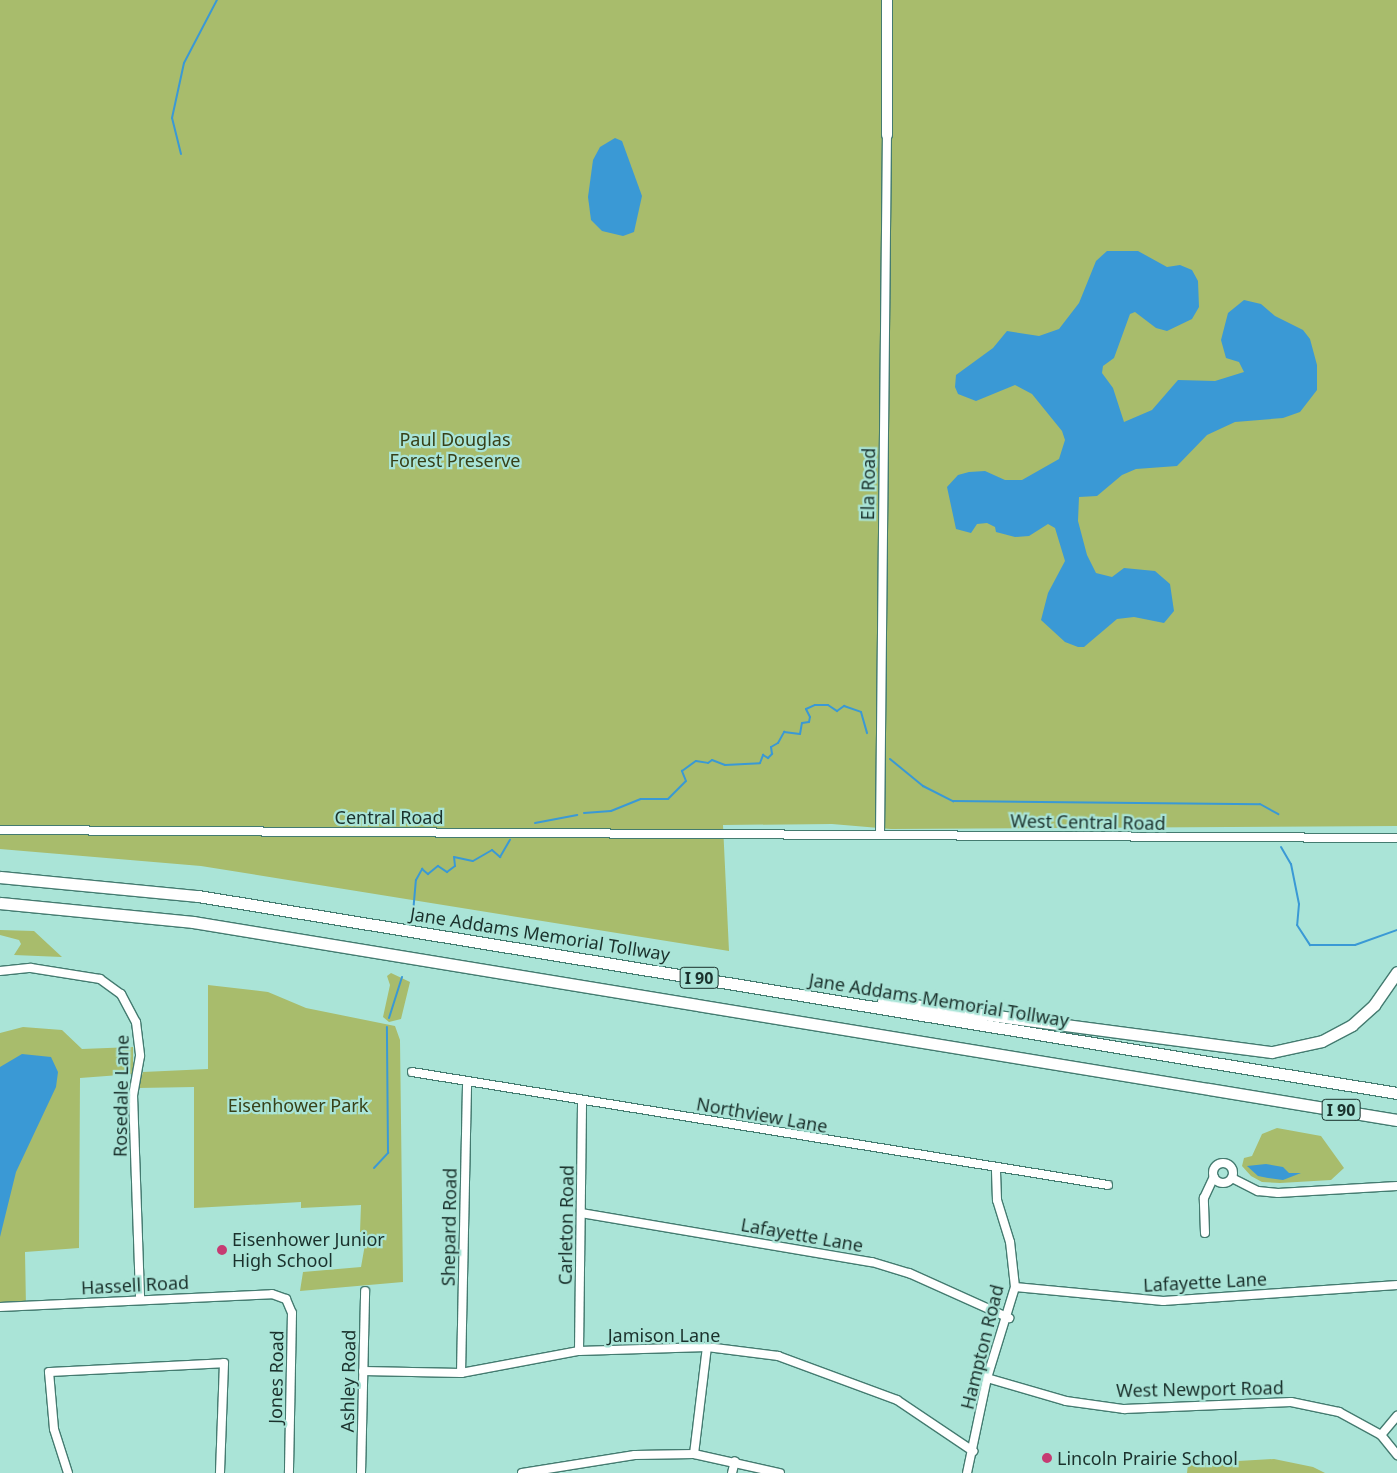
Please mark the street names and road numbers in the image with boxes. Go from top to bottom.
street label: Ela Road [857,447,879,521]
street label: Central Road [335,806,443,828]
street label: West Central Road [1010,810,1166,834]
street label: Jane Addams Memorial Tollway [408,903,672,965]
road number: I 90 [679,964,719,991]
street label: Jane Addams Memorial Tollway [807,969,1071,1031]
street label: Rosedale Lane [109,1035,133,1157]
street label: Northview Lane [695,1093,829,1137]
road number: I 90 [1321,1096,1361,1124]
street label: Carleton Road [554,1165,578,1285]
street label: Shepard Road [437,1168,461,1286]
street label: Lafayette Lane [739,1214,865,1256]
street label: Lafayette Lane [1143,1268,1267,1296]
street label: Hassell Road [80,1271,190,1299]
street label: Hampton Road [956,1282,1008,1412]
street label: Jamison Lane [608,1324,720,1346]
street label: Ashley Road [336,1329,360,1433]
street label: Jones Road [264,1330,288,1424]
street label: West Newport Road [1116,1377,1284,1401]

